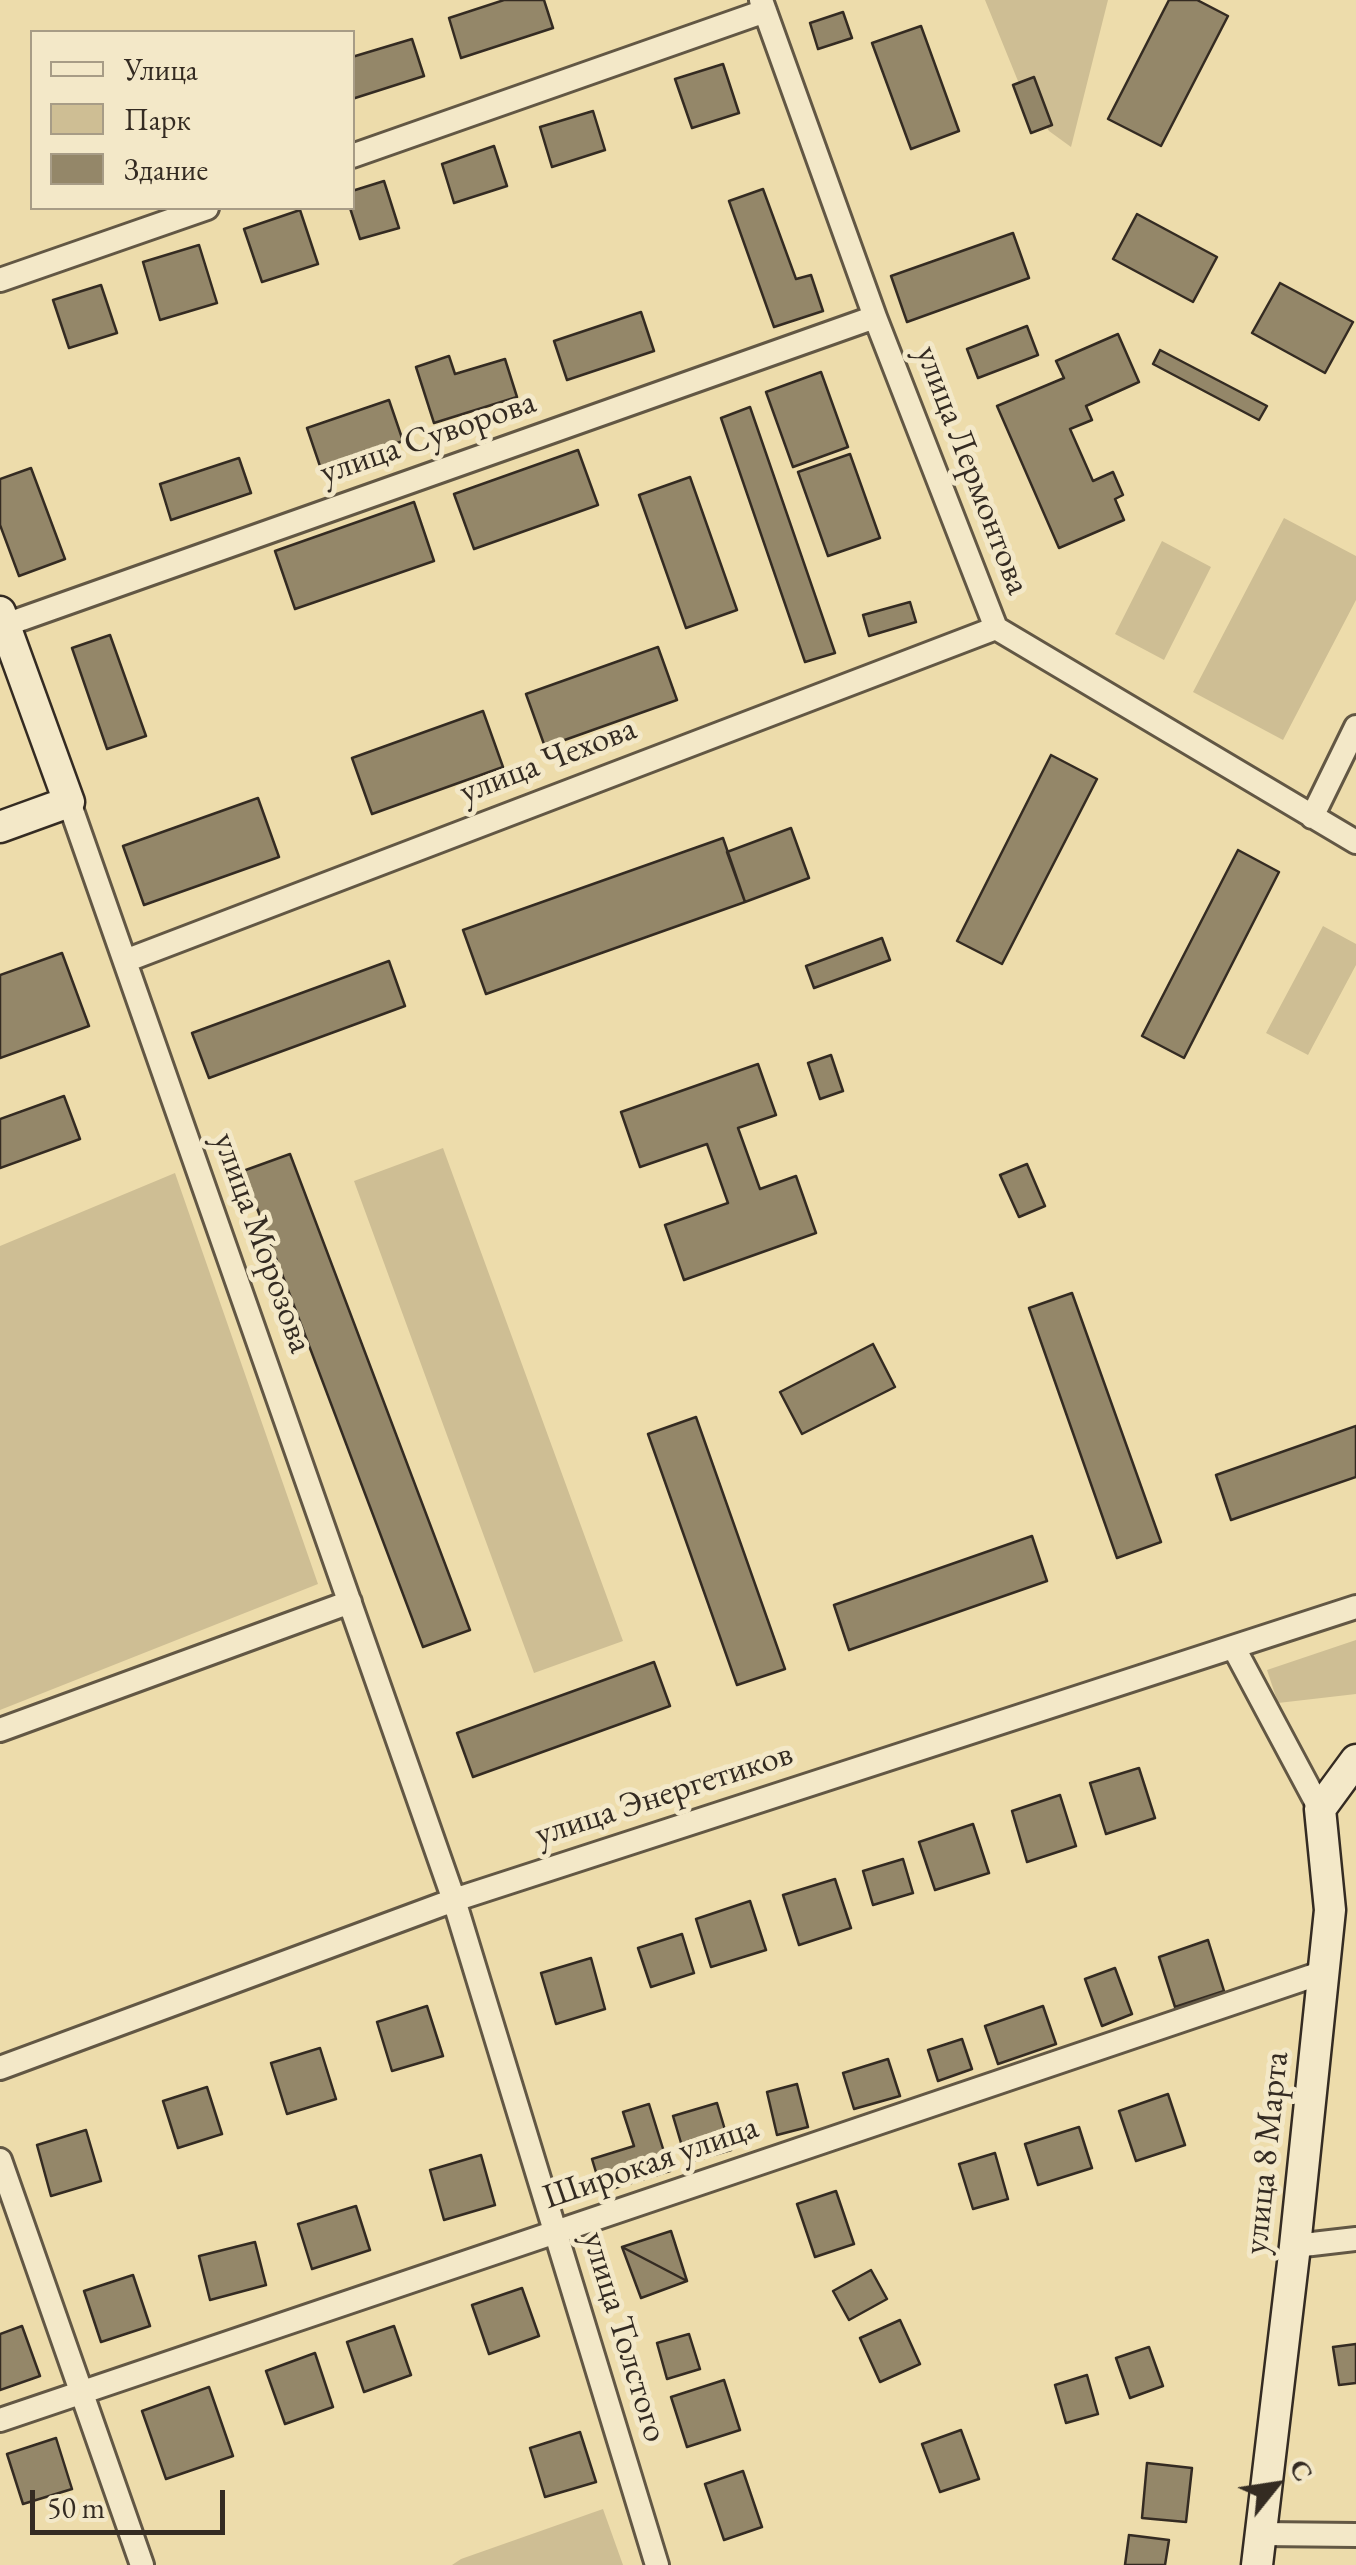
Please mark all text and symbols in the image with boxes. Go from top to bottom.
legend [30,30,355,210]
text: Улица [124,50,198,89]
text: Парк [124,100,191,139]
text: Здание [124,150,208,189]
street label: улица Лермонтова [905,340,1039,600]
street label: улица Суворова [315,381,541,495]
street label: улица Чехова [454,708,642,814]
street label: улица Морозова [203,1127,321,1359]
street label: улица Энергетиков [530,1734,798,1856]
street label: улица 8 Марта [1235,2049,1299,2257]
street label: Широкая улица [538,2107,764,2219]
street label: улица Толстого [572,2227,676,2447]
north arrow [1226,2435,1326,2535]
text: С [1281,2452,1323,2488]
scale bar [35,2470,230,2532]
text: 50 m [47,2488,105,2527]

